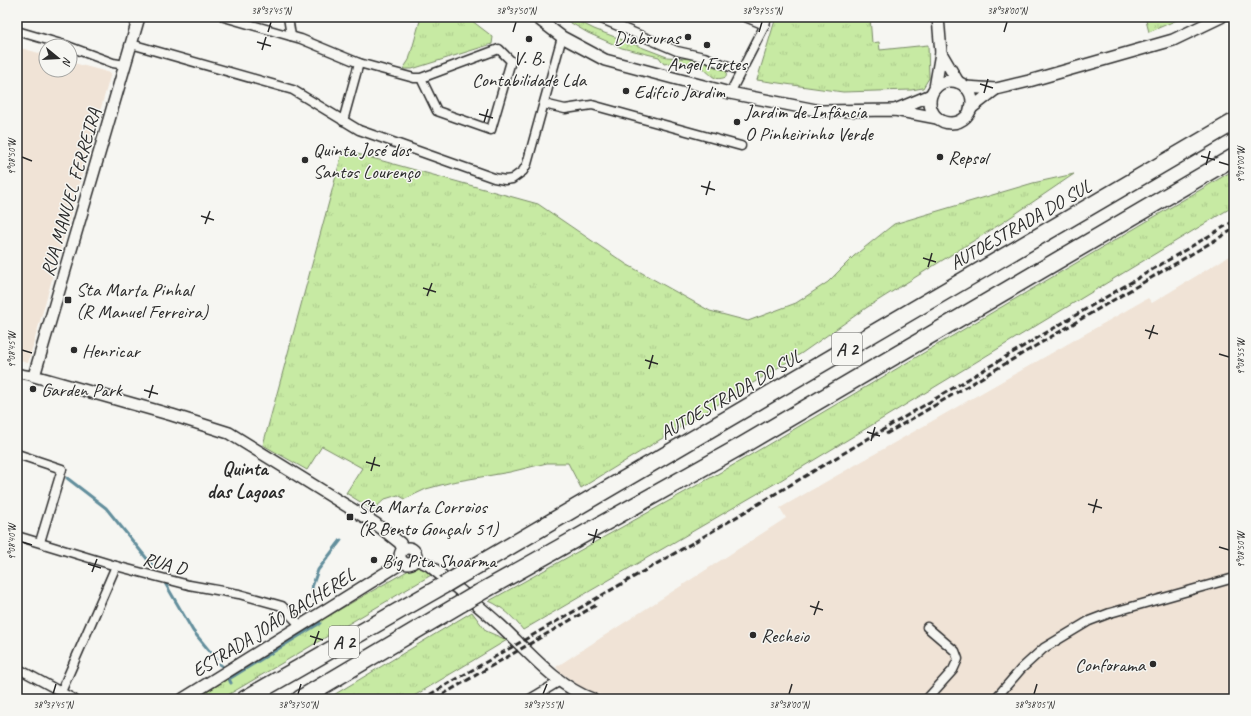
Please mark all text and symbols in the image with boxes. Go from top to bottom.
text: 38°37'45"N [251,4,293,17]
text: 38°37'50"N [496,4,538,17]
text: 38°37'55"N [742,4,784,17]
text: 38°38'00"N [987,4,1029,17]
place label: Diabruras [614,26,683,50]
marker: Diabruras [683,32,693,42]
marker: V. B. Contabilidade Lda [524,34,534,44]
north arrow [38,38,78,78]
marker: Angel Fortes [702,40,712,50]
place label: V. B. Contabilidade Lda [472,46,588,92]
place label: Angel Fortes [667,52,748,76]
text: N [59,56,75,69]
place label: Edifcio Jardim [634,80,726,104]
marker: Edifcio Jardim [621,86,631,96]
place label: Jardim de Infância O Pinheirinho Verde [744,100,875,146]
street label: RUA MANUEL FERREIRA [36,105,107,279]
marker: Jardim de Infância O Pinheirinho Verde [732,117,742,127]
text: 9°08'50"W [5,137,18,175]
place label: Quinta José dos Santos Lourenço [313,138,421,184]
text: 9°09'00"W [1234,145,1247,183]
place label: Repsol [948,146,992,170]
marker: Repsol [935,152,945,162]
marker: Quinta José dos Santos Lourenço [300,155,310,165]
street label: AUTOESTRADA DO SUL [945,174,1096,275]
place label: Sta Marta Pinhal (R Manuel Ferreira) [76,278,210,324]
marker: Sta Marta Pinhal (R Manuel Ferreira) [63,295,73,305]
text: 9°08'45"W [5,330,18,368]
road number: A 2 [832,333,862,365]
text: 9°08'55"W [1234,337,1247,375]
place label: Henricar [82,339,142,363]
street label: AUTOESTRADA DO SUL [655,344,806,445]
marker: Henricar [69,345,79,355]
place label: Garden Park [41,378,123,402]
marker: Garden Park [28,384,38,394]
district label: Quinta das Lagoas [207,456,285,504]
place label: Sta Marta Corroios (R Bento Gonçalv 51) [358,495,500,541]
marker: Sta Marta Corroios (R Bento Gonçalv 51) [345,512,355,522]
text: 9°08'40"W [5,522,18,560]
text: 9°08'50"W [1234,530,1247,568]
street label: RUA D [140,547,191,581]
place label: Big Pita Shoarma [382,549,498,573]
marker: Big Pita Shoarma [369,555,379,565]
street label: ESTRADA JOÃO BACHEREL [188,563,360,683]
place label: Recheio [761,624,810,648]
road number: A 2 [329,626,359,658]
marker: Recheio [748,630,758,640]
place label: Conforama [1075,653,1147,677]
marker: Conforama [1148,659,1158,669]
text: 38°37'45"N [33,698,75,711]
text: 38°37'50"N [278,698,320,711]
text: 38°37'55"N [523,698,565,711]
text: 38°38'00"N [769,698,811,711]
text: 38°38'05"N [1014,698,1056,711]

